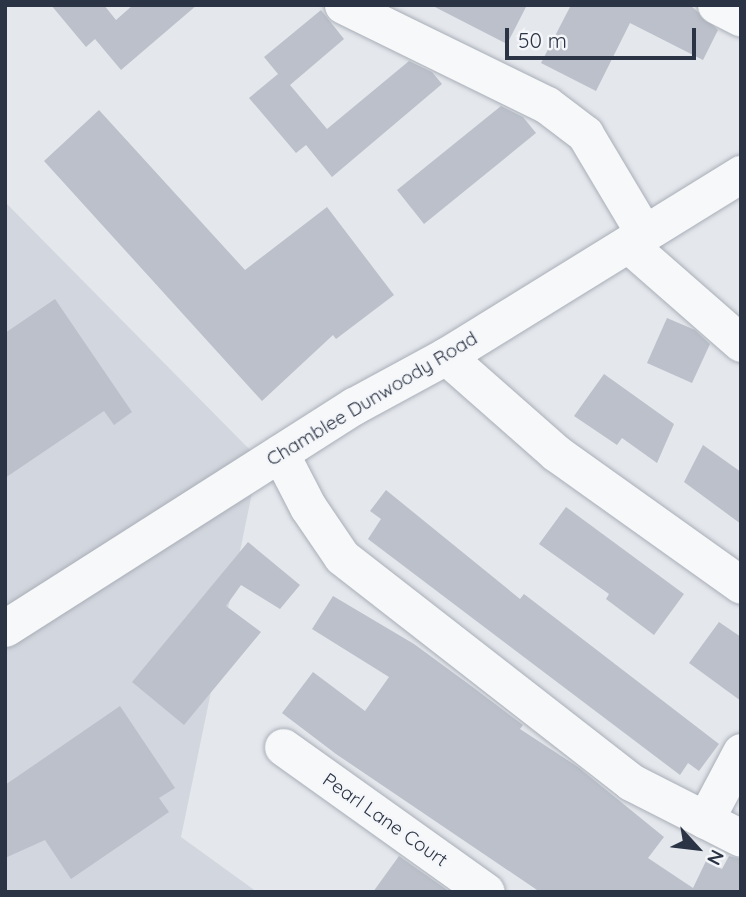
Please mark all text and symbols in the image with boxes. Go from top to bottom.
scale bar [508,14,699,58]
text: 50 m [518,27,567,53]
street label: Chamblee Dunwoody Road [263,327,481,471]
street label: Pearl Lane Court [318,768,452,872]
north arrow [662,813,732,883]
text: N [702,846,730,869]

